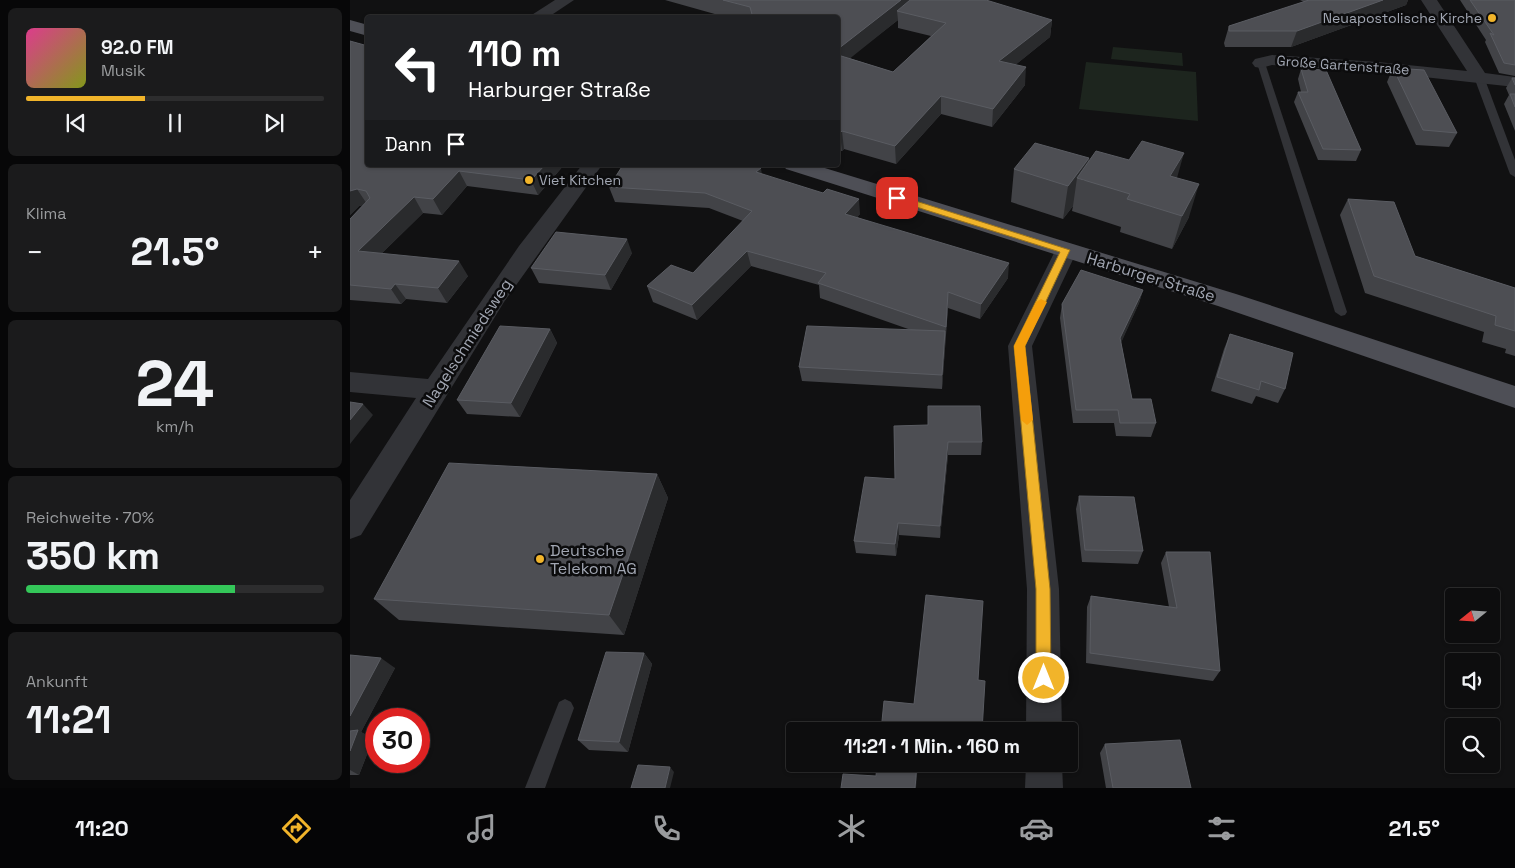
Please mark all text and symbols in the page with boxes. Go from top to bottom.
place label: Neuapostolische Kirche [1323,9,1482,27]
marker: Neuapostolische Kirche [1486,12,1498,24]
text: 110 m [468,32,561,76]
text: 92.0 FM [101,35,174,60]
icon: left [385,35,450,100]
street label: Große Gartenstraße [1276,51,1410,79]
text: Musik [101,60,146,81]
text: Harburger Straße [468,75,651,103]
icon: previous [62,109,90,137]
icon: pause [161,109,189,137]
icon: next [260,109,288,137]
icon: arrive [442,130,470,158]
text: Dann [385,132,432,157]
place label: Viet Kitchen [539,171,621,189]
marker: Viet Kitchen [523,174,535,186]
pin [876,177,918,219]
icon: arrive [883,184,911,212]
text: Klima [26,203,67,224]
text: 21.5° [131,228,219,276]
text: − [26,234,43,270]
text: + [307,234,324,270]
street label: Harburger Straße [1084,248,1218,306]
street label: Nagelschmiedsweg [418,275,516,411]
text: 24 [136,342,214,425]
text: km/h [156,416,194,437]
text: Reichweite · 70% [26,507,154,528]
text: 350 km [26,532,160,580]
place label: Deutsche Telekom AG [550,540,637,579]
marker: Deutsche Telekom AG [534,553,546,565]
north arrow [1445,588,1500,642]
map controls [1445,588,1500,773]
position arrow [1017,651,1069,703]
button: sound [1445,653,1500,708]
text: Ankunft [26,671,88,692]
text: 11:21 [26,696,111,744]
speed limit sign: 30 [365,708,430,773]
button: search [1445,718,1500,773]
text: 11:21 · 1 Min. · 160 m [844,734,1020,759]
icon: directions [279,811,314,846]
icon: music [464,811,499,846]
icon: phone [649,811,684,846]
icon: climate [834,811,869,846]
icon: car [1019,811,1054,846]
icon: filters [1204,811,1239,846]
text: 11:20 [75,814,129,842]
text: 21.5° [1389,814,1440,842]

